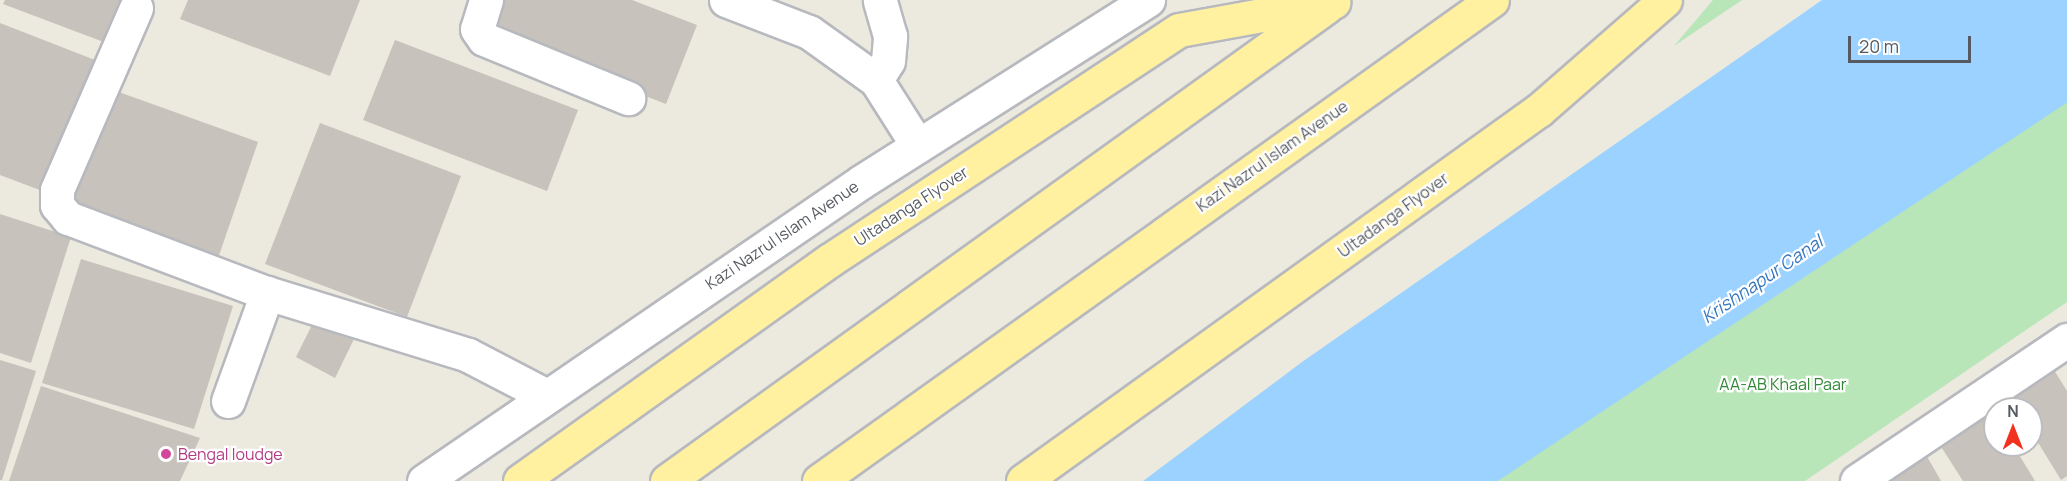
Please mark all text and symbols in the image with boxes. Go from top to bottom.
scale bar [1851,24,1974,62]
text: 20 m [1859,34,1899,58]
street label: Kazi Nazrul Islam Avenue [1193,96,1351,216]
street label: Ultadanga Flyover [851,162,971,250]
street label: Ultadanga Flyover [1334,169,1452,261]
street label: Kazi Nazrul Islam Avenue [702,177,862,293]
water label: Krishnapur Canal [1697,231,1827,327]
park label: AA-AB Khaal Paar [1719,374,1847,394]
north arrow [1983,397,2043,457]
text: N [2007,400,2019,422]
place label: Bengal loudge [178,444,283,464]
marker: Bengal loudge [159,447,173,461]

